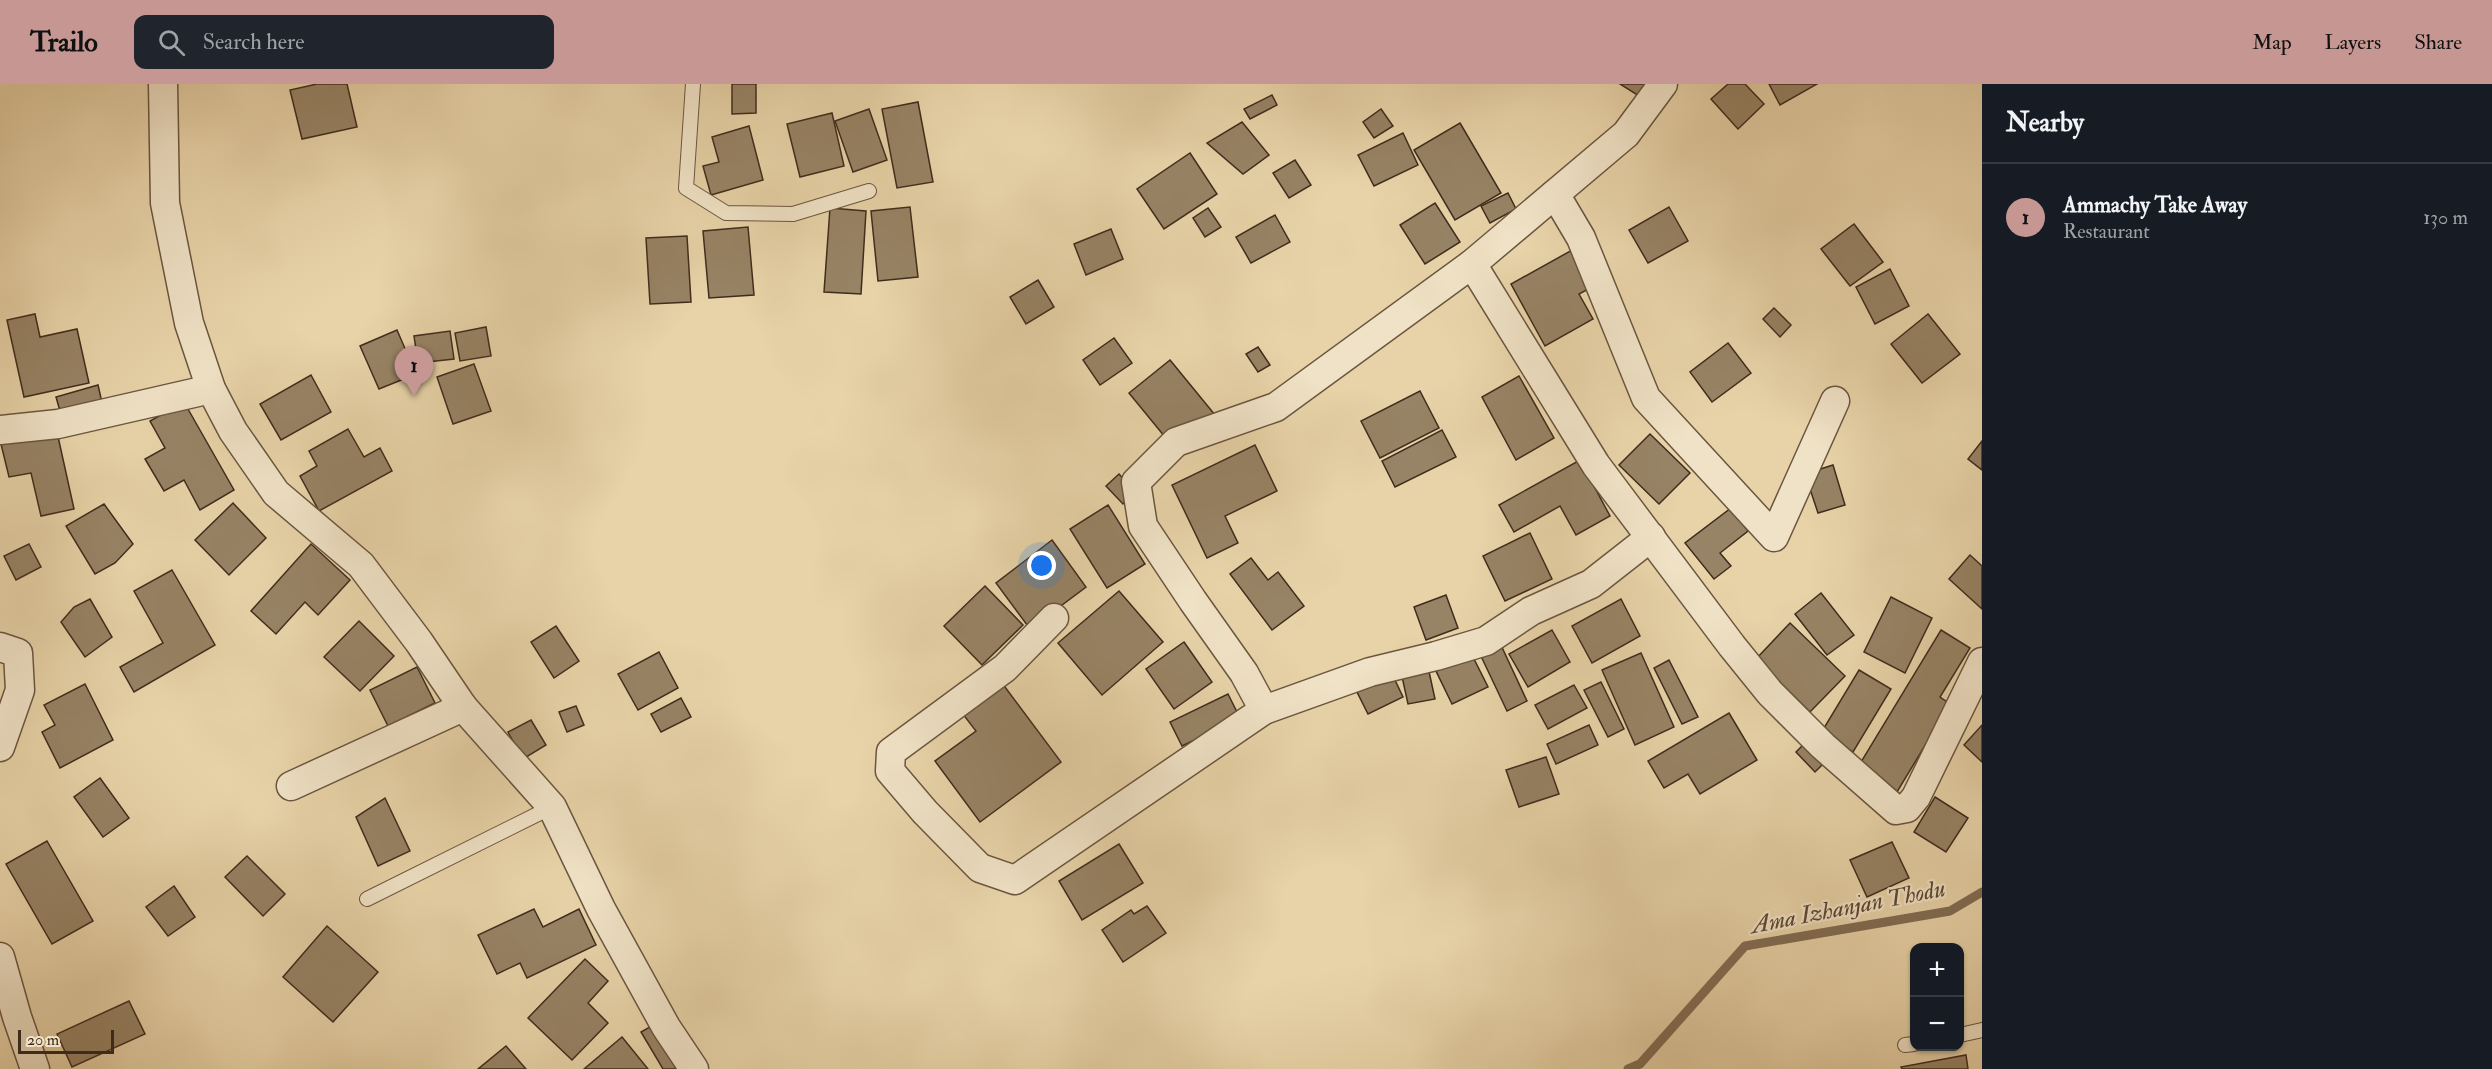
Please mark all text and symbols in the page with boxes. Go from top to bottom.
search box [134,15,554,69]
text: Trailo [30,25,98,60]
icon: search [155,26,188,59]
text: Search here [203,28,304,56]
text: Map [2252,29,2292,56]
text: Layers [2325,29,2381,56]
text: Share [2414,29,2462,56]
text: Nearby [2006,107,2084,139]
text: Ammachy Take Away [2063,191,2247,219]
text: 1 [2022,205,2029,230]
text: 130 m [2423,205,2468,230]
text: Restaurant [2063,219,2150,244]
pin: 1 [394,346,434,396]
your location [1027,551,1056,580]
water label: Ama Izhanjan Thodu [1745,873,1948,942]
map controls [1910,943,1964,1051]
button: + [1910,943,1964,997]
button: − [1910,997,1964,1051]
scale bar [18,1027,114,1054]
text: 20 m [27,1030,59,1050]

